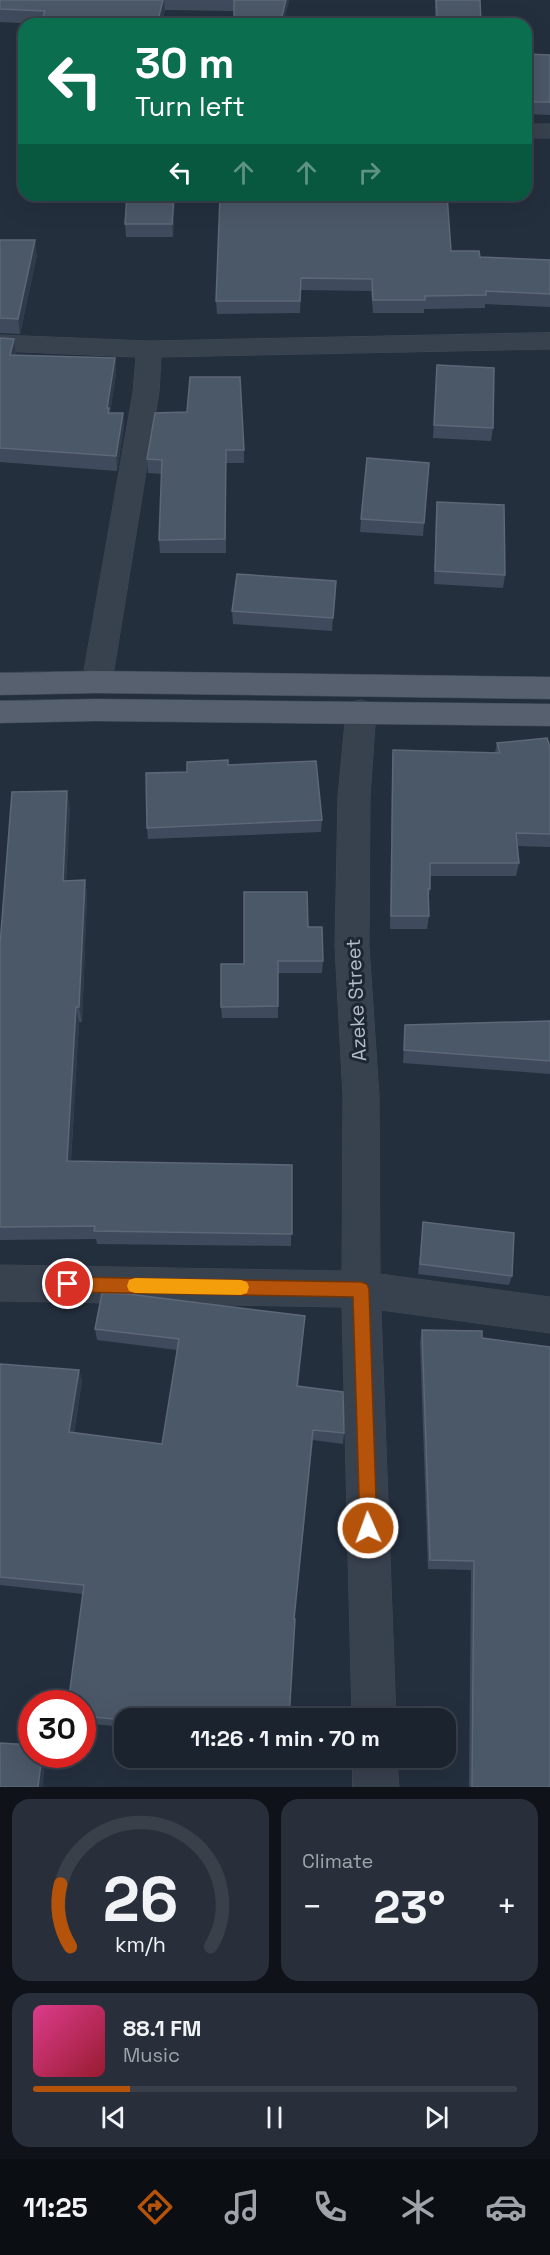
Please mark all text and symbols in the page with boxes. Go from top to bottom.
text: 30 m [135,37,234,90]
icon: left [36,42,114,120]
text: Turn left [135,89,245,124]
icon: left [164,156,197,189]
icon: ahead [227,156,260,189]
icon: ahead [290,156,323,189]
icon: right [353,156,386,189]
street label: Azeke Street [340,938,372,1062]
pin [42,1258,93,1309]
icon: arrive [51,1267,84,1300]
position arrow [336,1496,400,1560]
speed limit sign: 30 [18,1690,96,1768]
text: 11:26 · 1 min · 70 m [190,1724,380,1752]
text: Climate [302,1848,373,1874]
text: 26 [103,1860,178,1939]
text: 23° [374,1879,445,1936]
text: − [302,1886,322,1928]
text: + [497,1886,517,1928]
text: km/h [115,1931,166,1958]
text: 88.1 FM [123,2014,202,2042]
text: Music [123,2042,180,2068]
icon: previous [97,2101,130,2134]
icon: pause [258,2101,291,2134]
icon: next [420,2101,453,2134]
icon: directions [134,2186,176,2228]
icon: music [221,2186,263,2228]
icon: phone [309,2186,351,2228]
icon: climate [397,2186,439,2228]
icon: car [485,2186,527,2228]
text: 11:25 [23,2190,88,2225]

